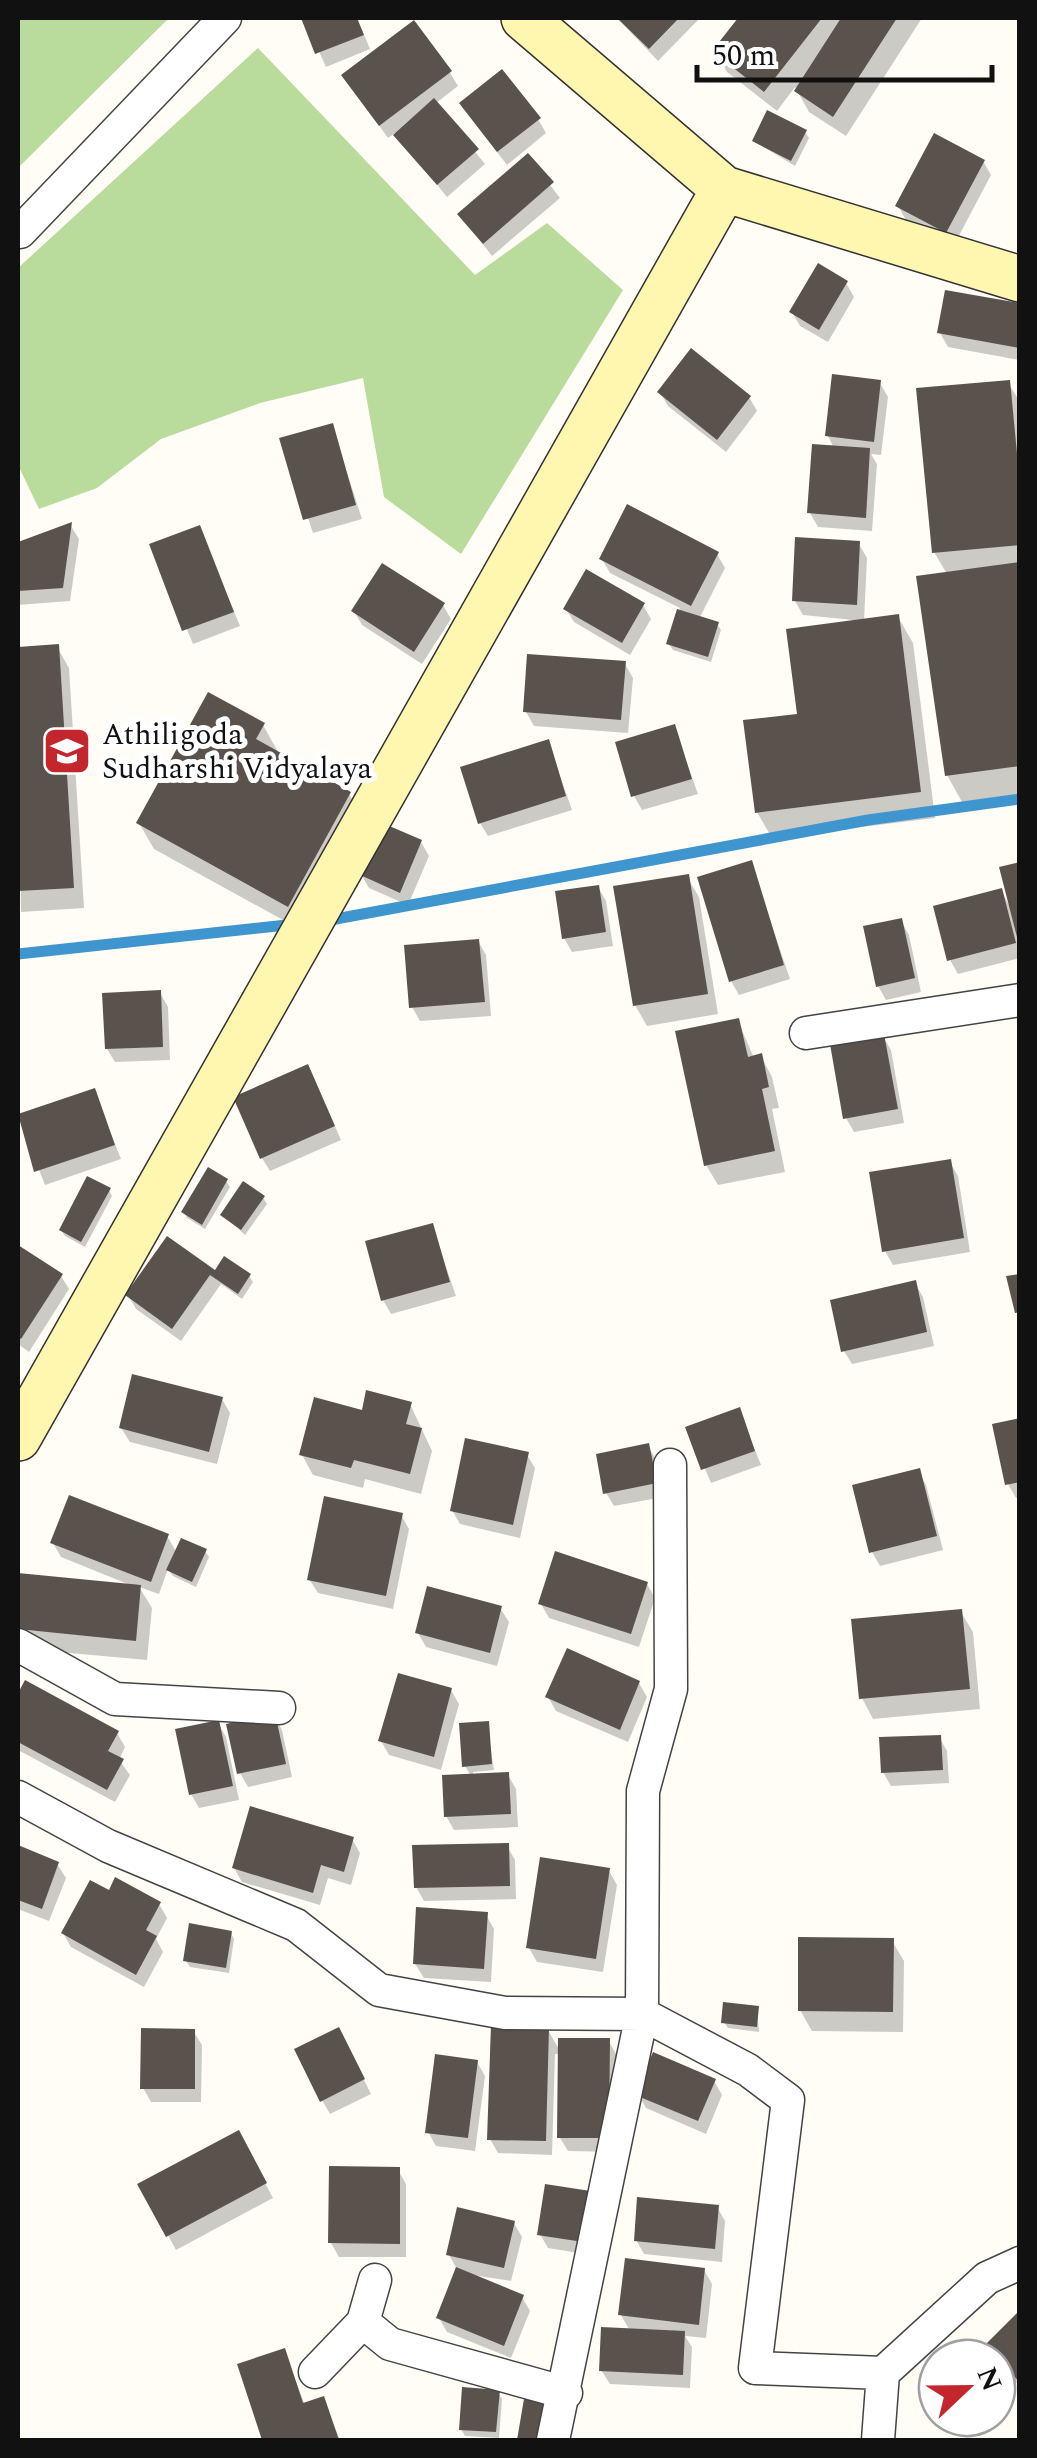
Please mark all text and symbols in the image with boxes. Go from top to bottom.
scale bar [697,20,992,82]
text: 50 m [712,33,775,79]
place label: Athiligoda Sudharshi Vidyalaya [102,712,373,792]
school or university icon: Athiligoda Sudharshi Vidyalaya [41,725,93,777]
north arrow [917,2338,1017,2438]
text: N [965,2361,1013,2398]

